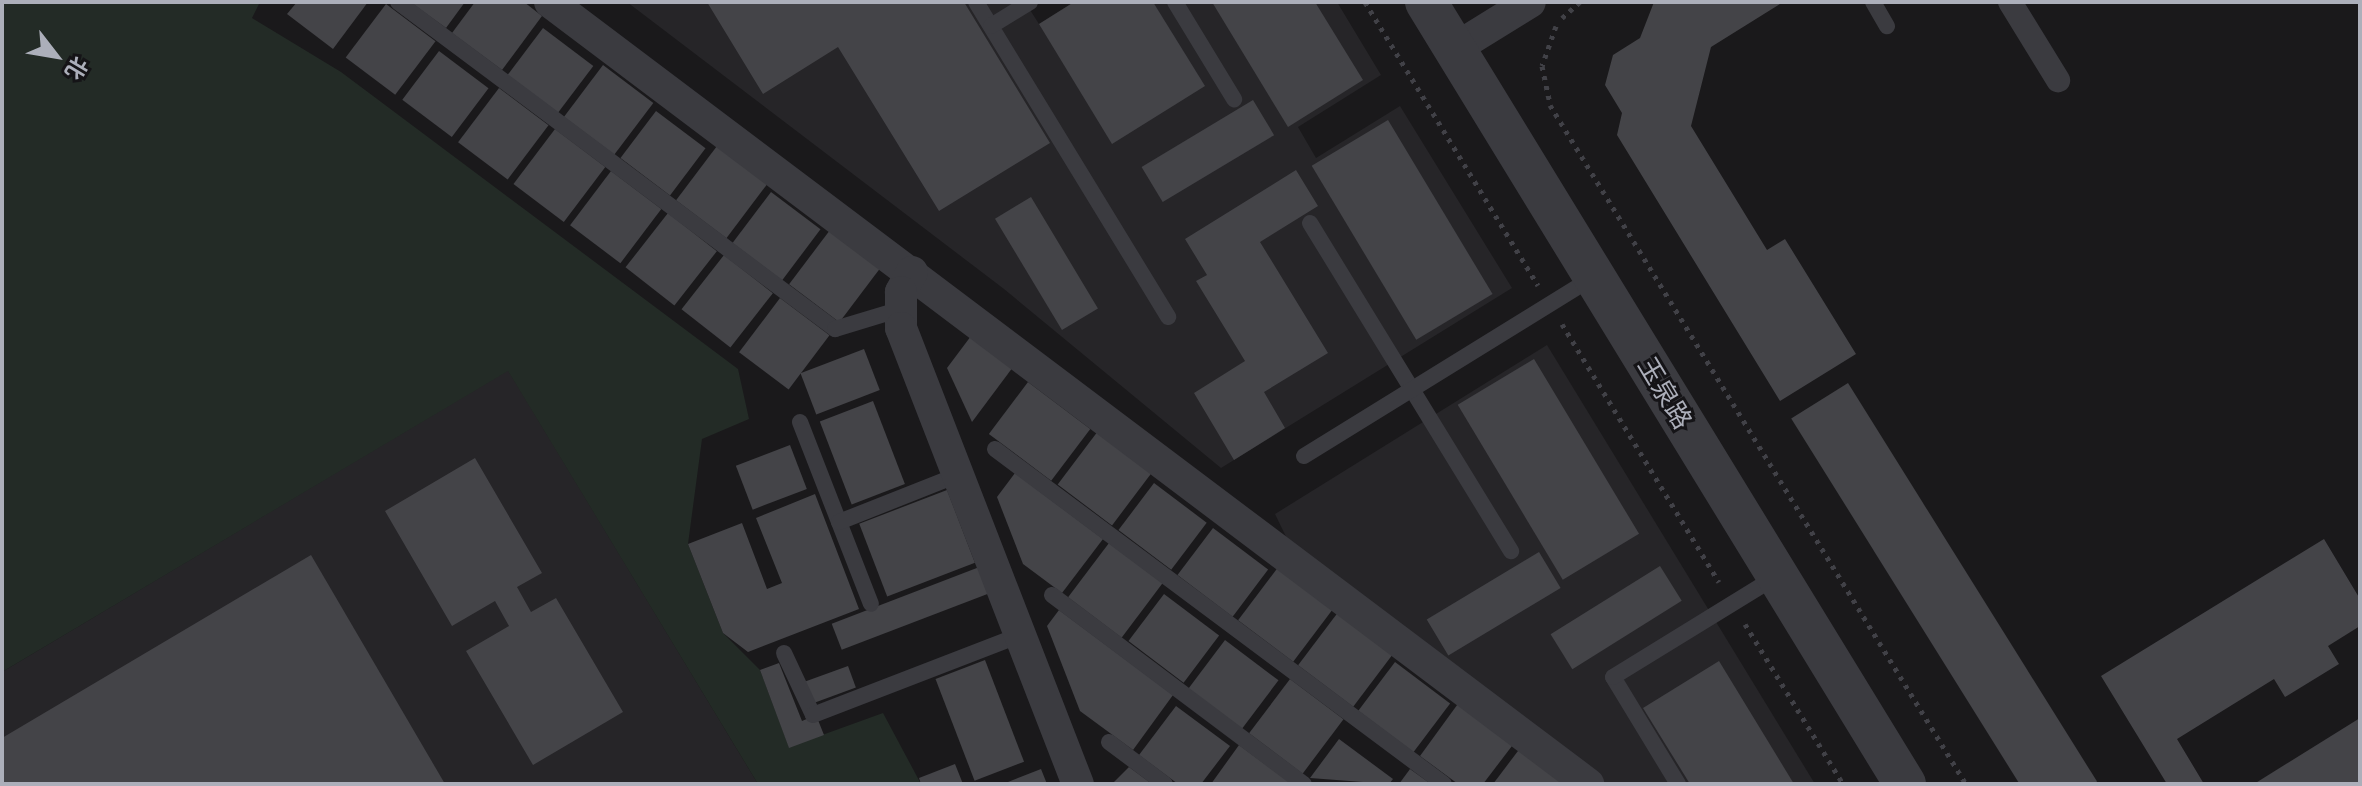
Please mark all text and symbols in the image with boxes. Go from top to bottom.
north arrow [16,16,96,96]
text: 北 [60,52,94,85]
street label: 玉泉路 [1632,352,1698,434]

